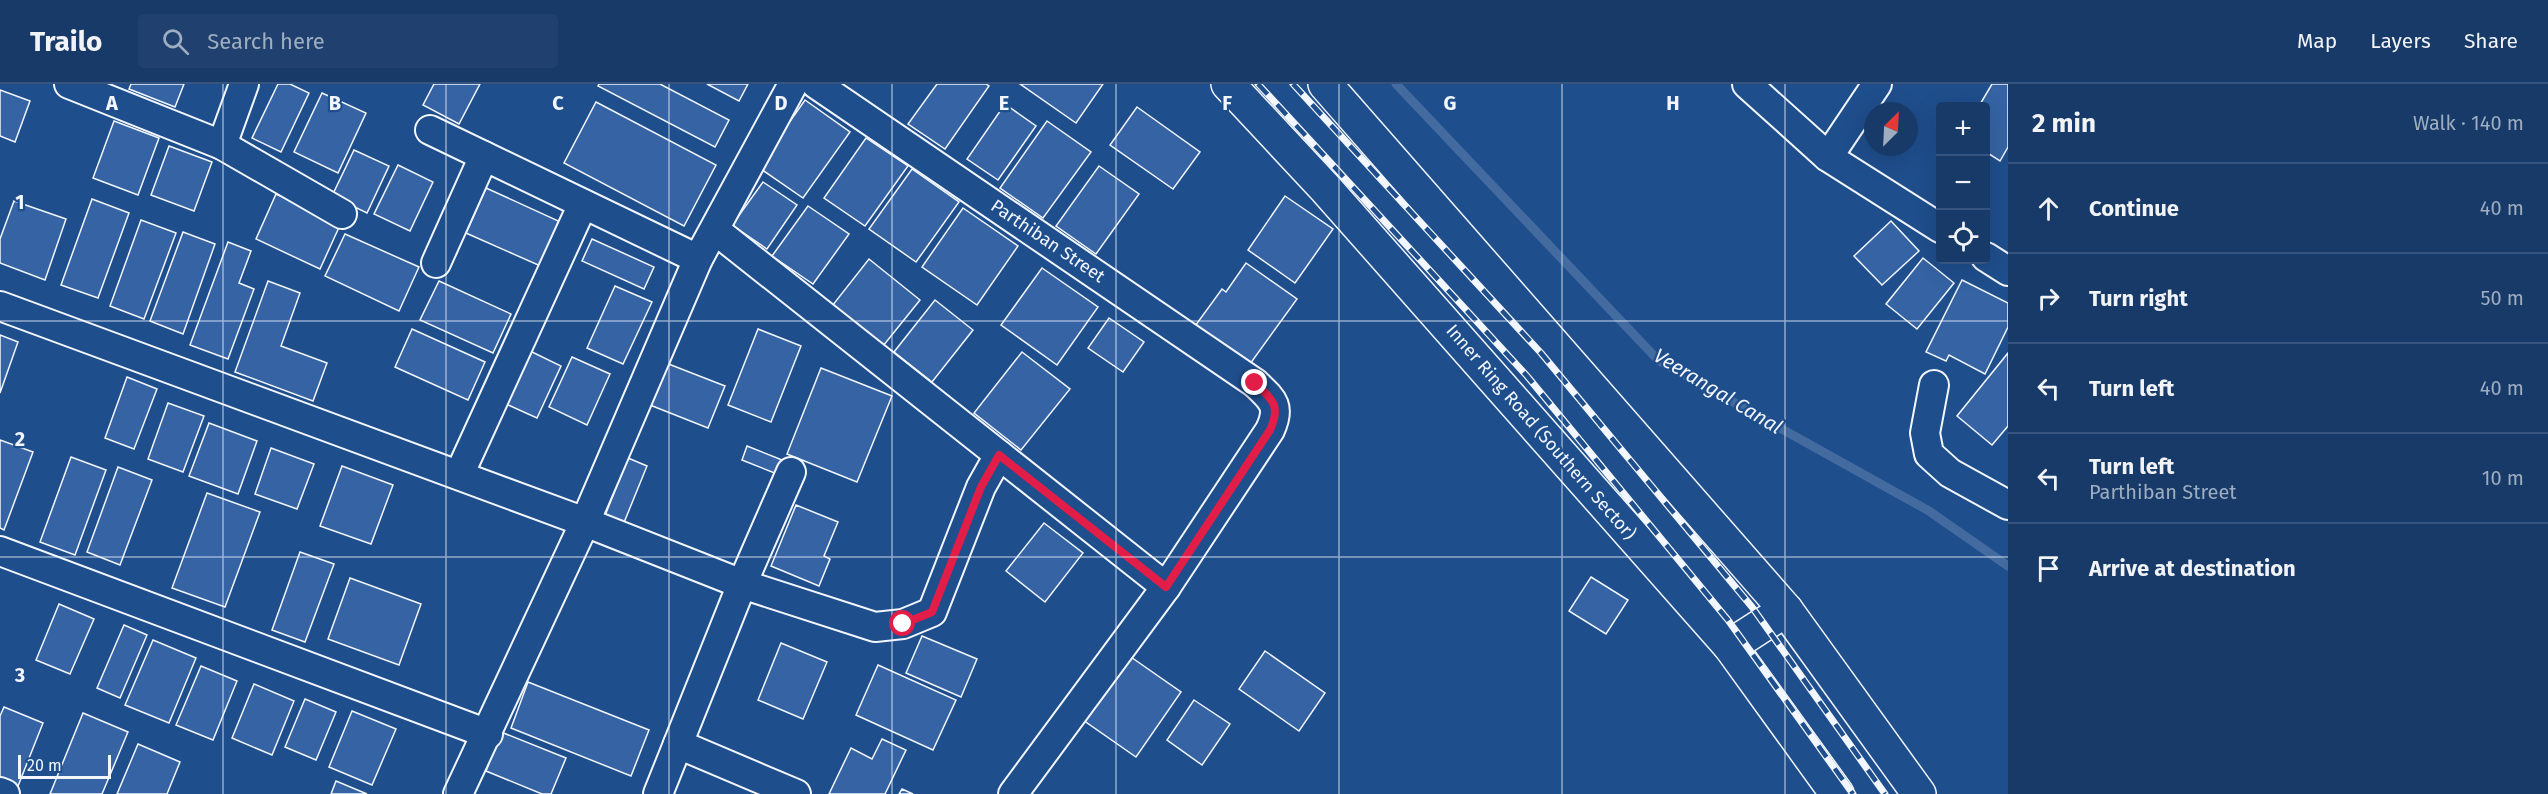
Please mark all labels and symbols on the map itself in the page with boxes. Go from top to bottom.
text: A [105,91,119,115]
text: B [329,91,341,115]
text: C [552,91,564,115]
text: D [774,91,788,115]
text: E [999,91,1009,115]
text: F [1222,91,1232,115]
text: G [1444,91,1456,115]
text: H [1666,91,1680,115]
north arrow [1864,102,1918,156]
text: 1 [15,190,25,214]
street label: Parthiban Street [987,195,1110,288]
street label: Inner Ring Road (Southern Sector) [1441,320,1641,544]
water label: Veerangal Canal [1649,343,1787,439]
route end [1241,369,1267,395]
text: 2 [15,427,25,451]
route start [889,610,915,636]
text: 3 [14,663,25,687]
scale bar [18,752,111,780]

